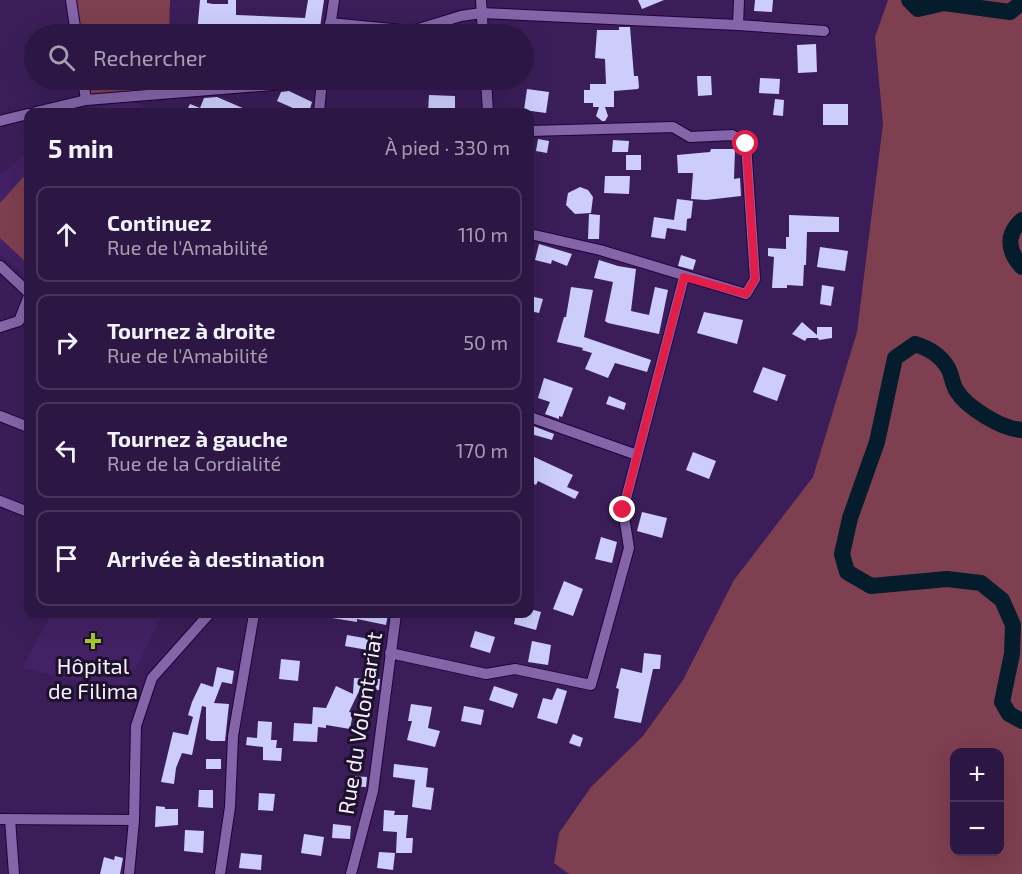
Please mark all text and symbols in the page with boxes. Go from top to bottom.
search box [24,24,534,90]
icon: search [45,41,78,74]
text: Rechercher [93,44,206,70]
route start [732,130,758,156]
text: 5 min [48,132,114,163]
text: À pied · 330 m [385,135,510,159]
text: Continuez [107,209,211,235]
icon: ahead [50,218,83,251]
text: 110 m [458,222,508,246]
text: Rue de l'Amabilité [107,235,268,259]
text: Tournez à droite [107,317,276,343]
icon: right [50,326,83,359]
text: 50 m [463,330,508,354]
text: Rue de l'Amabilité [107,343,268,367]
text: Tournez à gauche [107,425,288,451]
icon: left [50,434,83,467]
text: 170 m [456,438,508,462]
text: Rue de la Cordialité [107,451,281,475]
route end [609,496,635,522]
icon: arrive [50,542,83,575]
text: Arrivée à destination [107,545,325,571]
street label: Rue du Volontariat [332,630,386,816]
marker: Hôpital de Filima [84,632,102,650]
place label: Hôpital de Filima [48,652,138,703]
map controls [950,748,1004,856]
button: + [950,748,1004,802]
button: − [950,802,1004,856]

